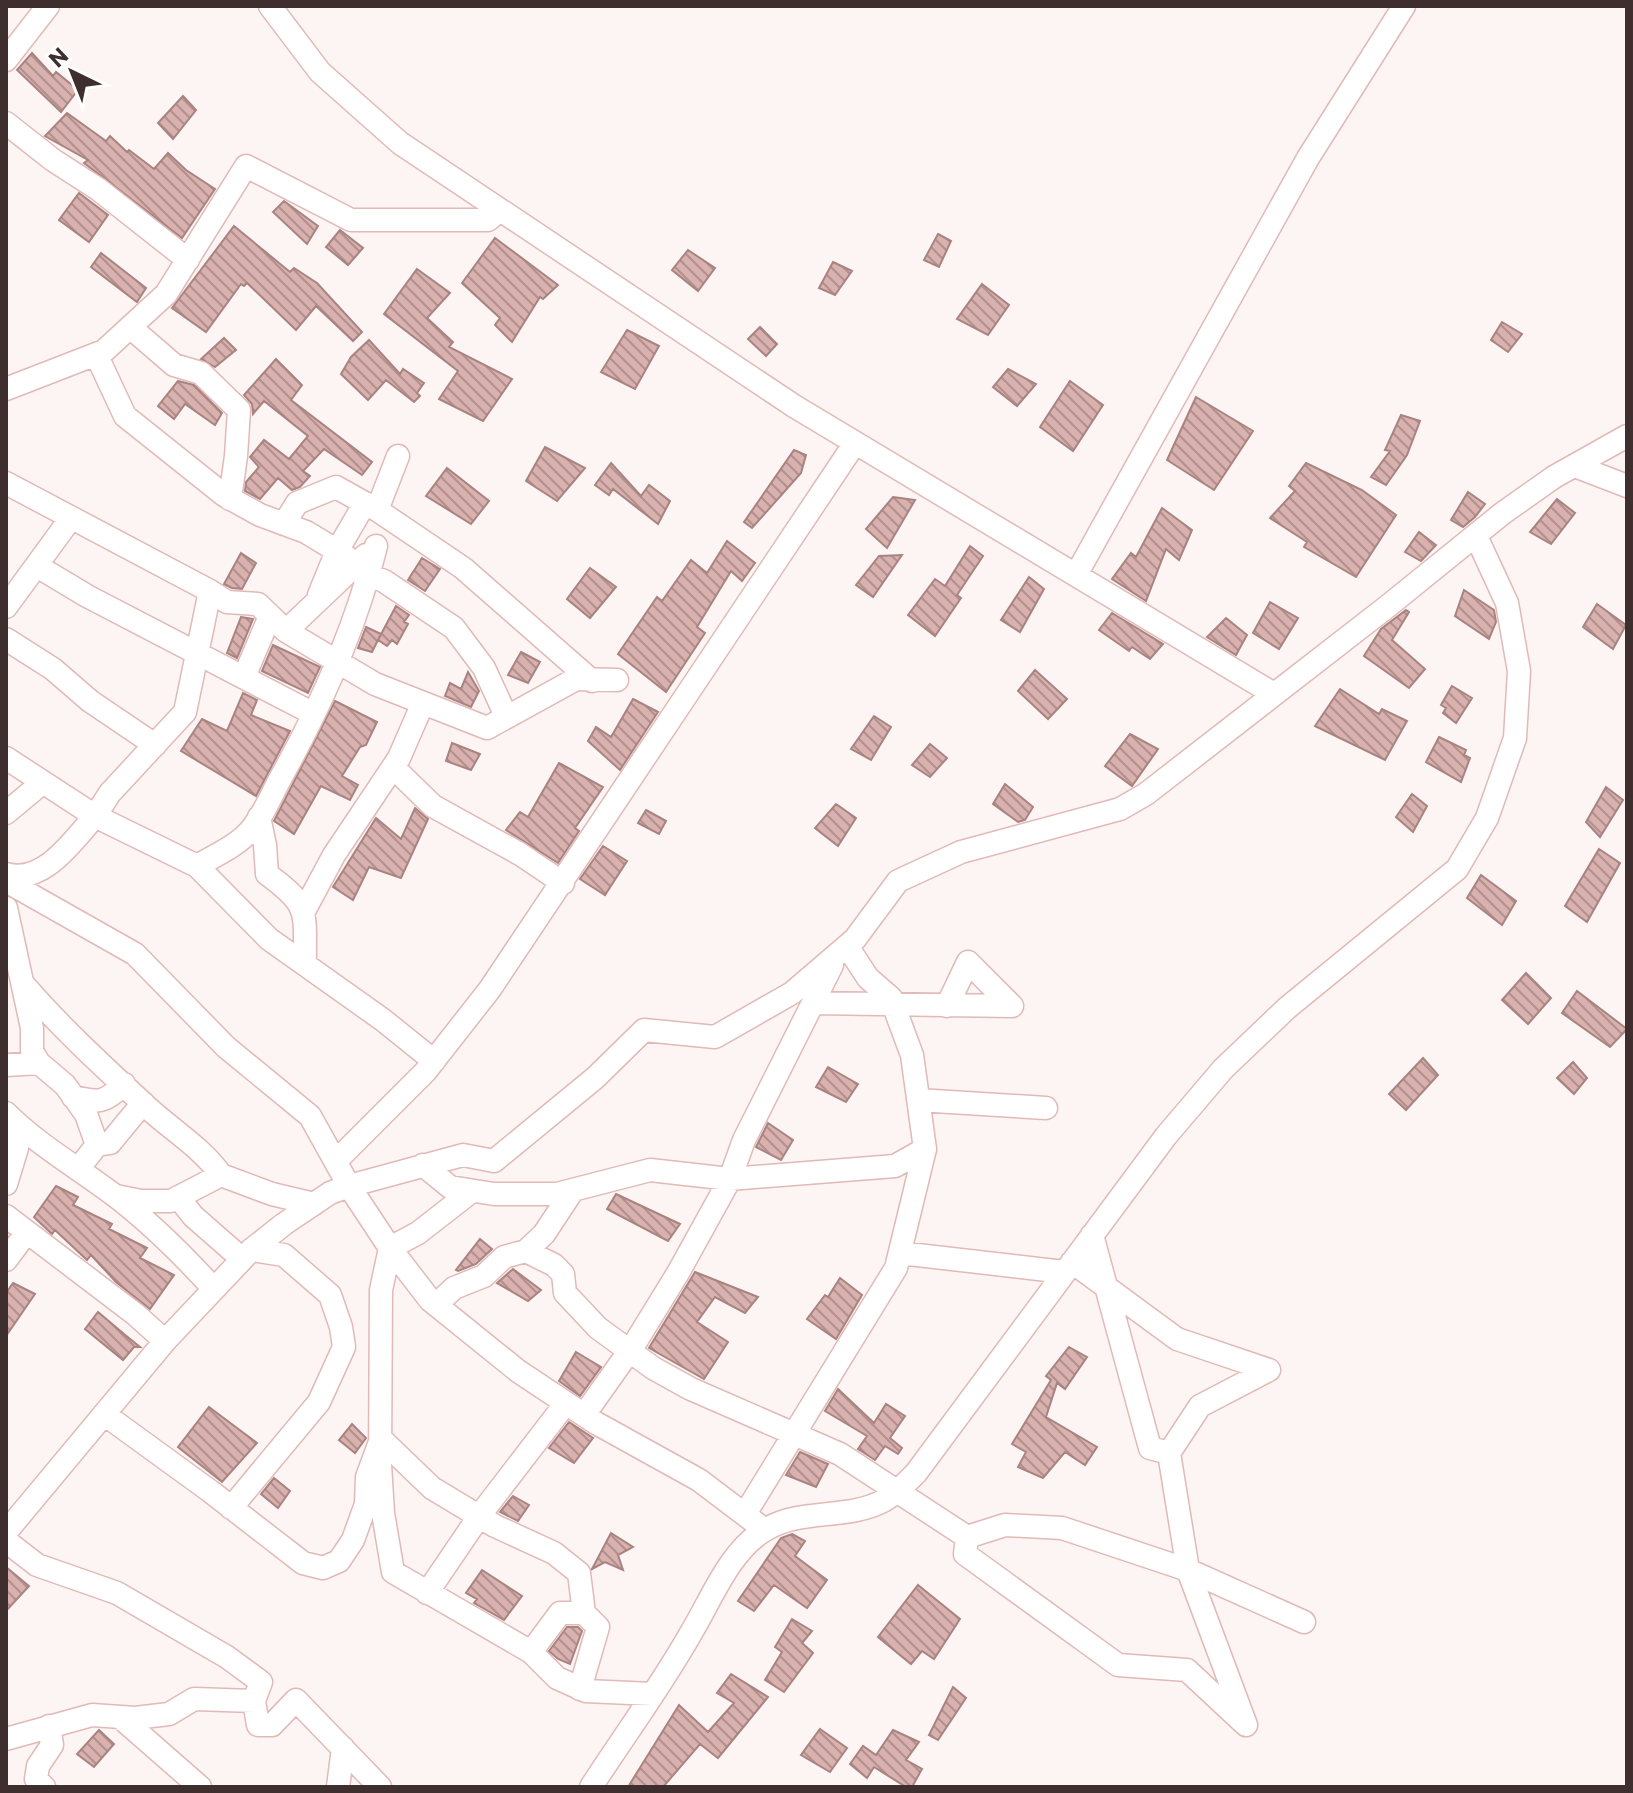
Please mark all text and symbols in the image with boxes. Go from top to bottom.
north arrow [32,32,112,112]
text: N [43,42,73,73]

